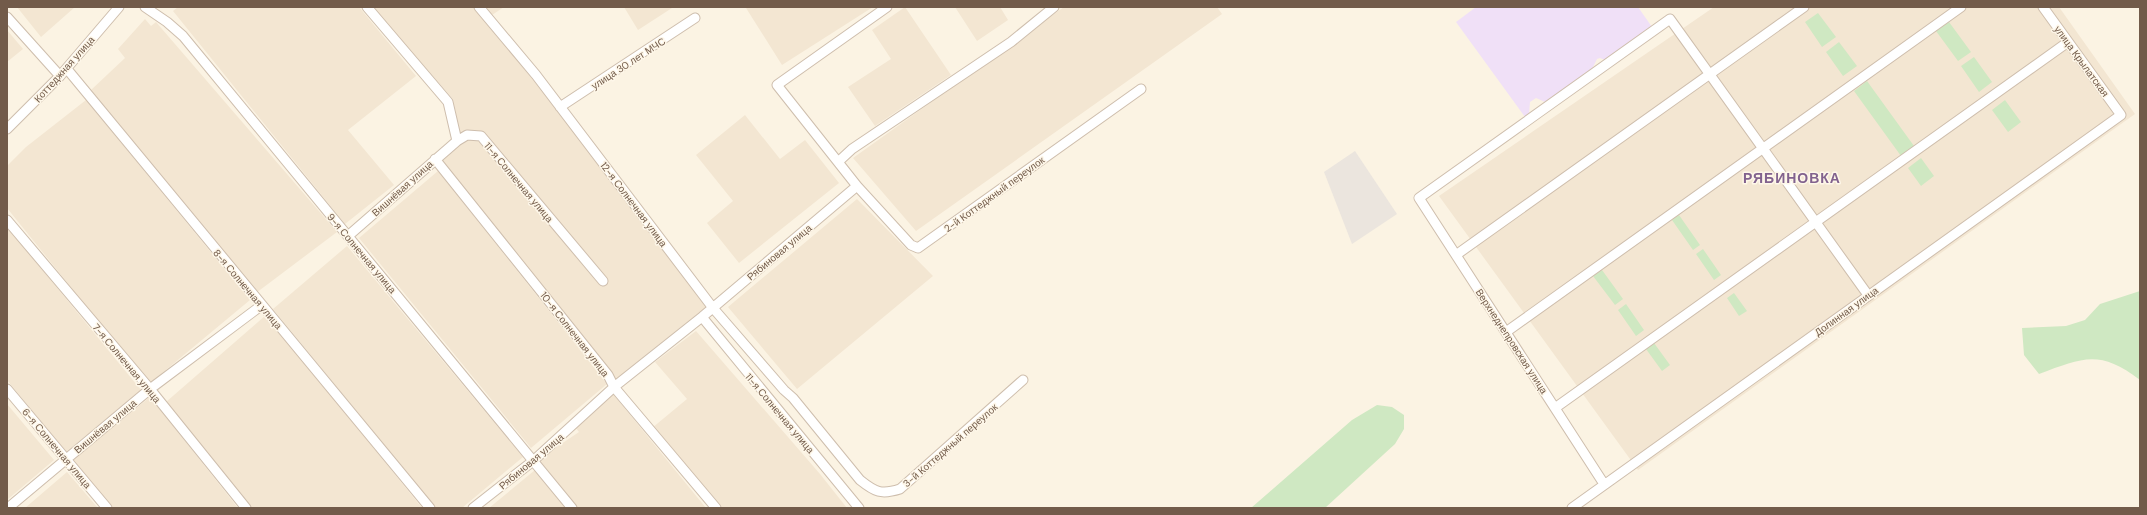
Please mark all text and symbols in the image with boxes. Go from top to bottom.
street label: улица Крылатская [2051,23,2112,99]
street label: Коттеджная улица [31,33,98,105]
street label: улица 30 лет МЧС [589,35,668,92]
street label: 11-я Солнечная улица [481,140,556,225]
street label: 2-й Коттеджный переулок [941,153,1048,235]
street label: Вишнёвая улица [369,157,436,219]
street label: 12-я Солнечная улица [597,159,670,250]
district label: РЯБИНОВКА [1743,169,1841,187]
street label: 9-я Солнечная улица [324,211,399,296]
street label: Рябиновая улица [744,221,815,283]
street label: 8-я Солнечная улица [210,247,285,332]
street label: Долинная улица [1812,284,1881,339]
street label: Верхнеднепровская улица [1473,286,1551,397]
street label: 10-я Солнечная улица [537,289,612,380]
street label: 7-я Солнечная улица [90,321,164,406]
street label: 11-я Солнечная улица [742,371,817,456]
street label: Вишнёвая улица [71,396,140,456]
street label: 3-й Коттеджный переулок [900,400,1001,490]
street label: 6-я Солнечная улица [19,406,94,491]
street label: Рябиновая улица [496,430,567,492]

